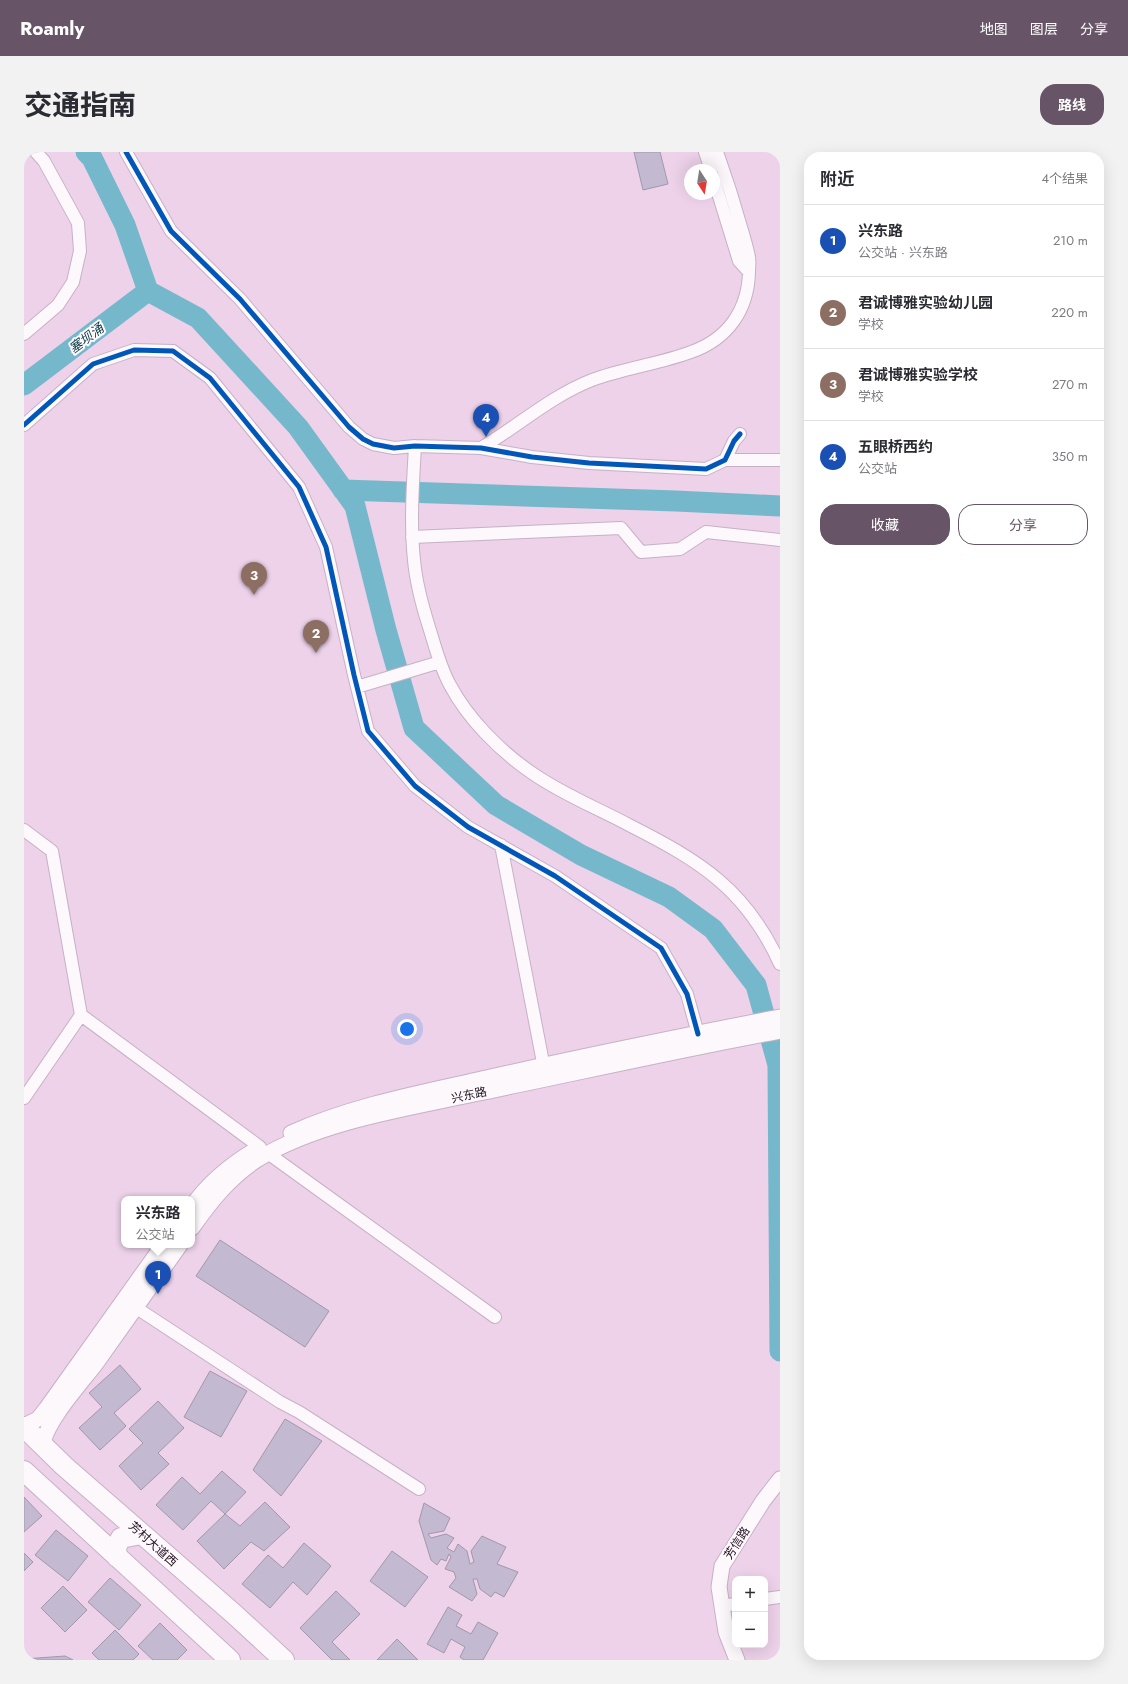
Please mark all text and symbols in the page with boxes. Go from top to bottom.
text: Roamly [20,15,84,42]
text: 地图 [980,19,1008,39]
text: 图层 [1030,19,1058,39]
text: 分享 [1080,19,1108,39]
button: 路线 [1040,84,1104,125]
text: 交通指南 [24,85,136,126]
north arrow [684,164,720,200]
text: 附近 [820,167,854,191]
text: 4个结果 [1041,169,1088,188]
text: 兴东路 [858,220,903,242]
text: 1 [830,231,836,250]
text: 210 m [1053,231,1088,250]
text: 公交站 · 兴东路 [858,243,948,262]
text: 君诚博雅实验幼儿园 [858,292,993,314]
text: 2 [829,303,837,322]
text: 220 m [1051,303,1088,322]
text: 学校 [858,315,884,334]
water label: 塞坝涌 [65,318,109,358]
text: 君诚博雅实验学校 [858,364,978,386]
text: 3 [829,375,837,394]
text: 270 m [1052,375,1088,394]
text: 学校 [858,387,884,406]
pin: 4 [473,404,499,437]
text: 五眼桥西约 [858,436,933,458]
text: 4 [828,447,838,466]
text: 350 m [1052,447,1088,466]
text: 公交站 [858,459,897,478]
button: 收藏 [820,504,950,545]
button: 分享 [958,504,1088,545]
pin: 3 [241,562,267,595]
pin: 2 [303,620,329,653]
your location [397,1019,417,1039]
street label: 兴东路 [450,1082,488,1108]
popup [121,1196,195,1248]
text: 兴东路 [135,1202,181,1224]
text: 公交站 [135,1225,175,1244]
pin: 1 [145,1261,171,1294]
street label: 芳村大道西 [125,1517,181,1571]
street label: 芳信路 [720,1523,754,1563]
map controls [732,1576,768,1648]
button: + [732,1576,768,1612]
button: − [732,1612,768,1648]

